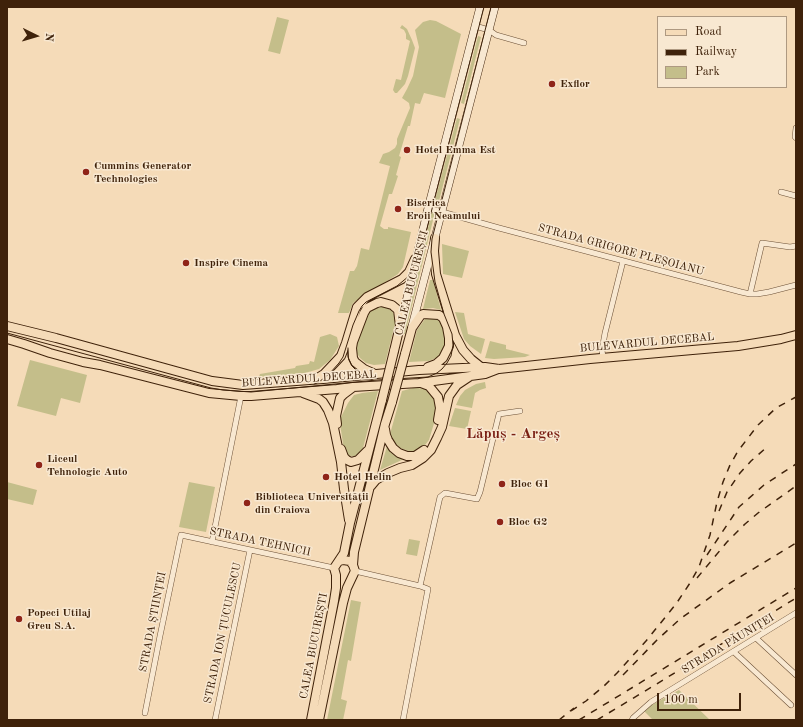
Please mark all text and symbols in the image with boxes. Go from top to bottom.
north arrow [16,16,56,56]
legend [657,16,787,88]
text: Road [695,26,722,38]
text: N [43,32,54,42]
text: Railway [695,46,737,58]
text: Park [695,66,720,78]
place label: Exflor [560,77,590,91]
marker: Exflor [547,79,557,89]
place label: Hotel Emma Est [415,143,495,157]
marker: Hotel Emma Est [402,145,412,155]
place label: Cummins Generator Technologies [94,159,191,185]
marker: Cummins Generator Technologies [81,167,91,177]
place label: Biserica Eroii Neamului [406,196,480,222]
marker: Biserica Eroii Neamului [393,204,403,214]
street label: STRADA GRIGORE PLEȘOIANU [537,221,705,279]
street label: CALEA BUCUREȘTI [393,229,431,337]
place label: Inspire Cinema [194,256,268,270]
marker: Inspire Cinema [181,258,191,268]
street label: BULEVARDUL DECEBAL [579,331,715,355]
street label: BULEVARDUL DECEBAL [241,368,377,390]
district label: Lăpuș - Argeș [466,425,560,443]
place label: Liceul Tehnologic Auto [47,452,128,478]
marker: Liceul Tehnologic Auto [34,460,44,470]
place label: Hotel Helin [334,470,391,484]
marker: Hotel Helin [321,472,331,482]
place label: Bloc G1 [510,477,549,491]
marker: Bloc G1 [497,479,507,489]
place label: Biblioteca Universității din Craiova [255,490,368,516]
marker: Biblioteca Universității din Craiova [242,498,252,508]
place label: Bloc G2 [508,515,547,529]
marker: Bloc G2 [495,517,505,527]
street label: STRADA TEHNICII [208,525,312,559]
street label: STRADA ION ȚUCULESCU [202,561,244,705]
street label: STRADA ȘTIINȚEI [137,571,169,673]
street label: CALEA BUCUREȘTI [297,592,331,700]
place label: Popeci Utilaj Greu S.A. [27,606,91,632]
street label: STRADA PĂUNIȚEI [679,611,777,677]
marker: Popeci Utilaj Greu S.A. [14,614,24,624]
scale bar [659,685,743,711]
text: 100 m [664,694,698,706]

